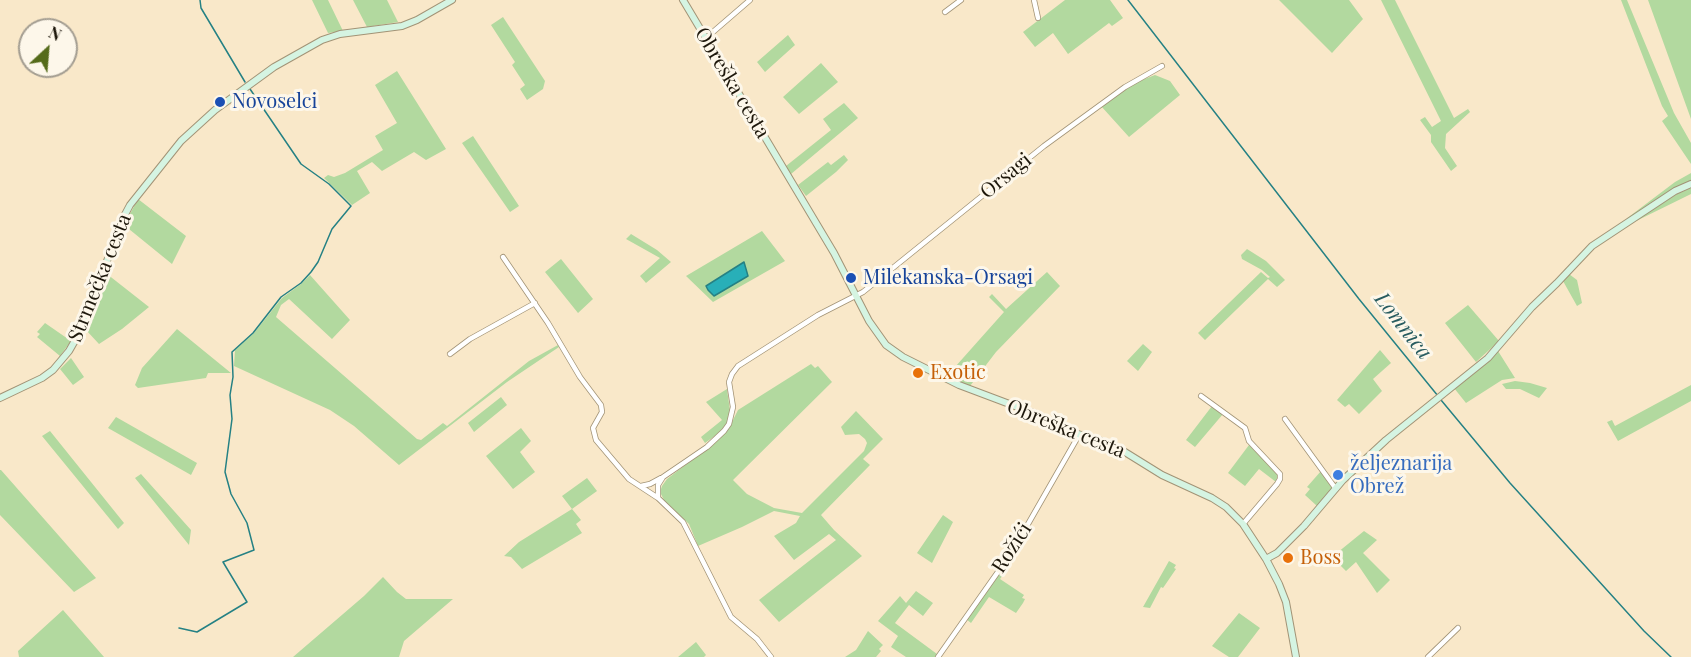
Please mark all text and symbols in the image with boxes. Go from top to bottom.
north arrow [18,18,78,78]
text: N [45,21,65,45]
street label: Obreška cesta [689,23,775,143]
place label: Novoselci [232,90,317,114]
marker: Novoselci [213,95,227,109]
street label: Orsagi [976,148,1036,204]
street label: Strmečka cesta [63,210,137,346]
place label: Milekanska-Orsagi [863,266,1033,290]
marker: Milekanska-Orsagi [844,271,858,285]
water label: Lomnica [1369,287,1437,365]
place label: Exotic [930,361,986,385]
marker: Exotic [911,366,925,380]
street label: Obreška cesta [1003,394,1129,464]
place label: željeznarija Obrež [1350,452,1452,499]
marker: željeznarija Obrež [1331,468,1345,482]
street label: Rožići [987,518,1037,578]
place label: Boss [1300,546,1341,570]
marker: Boss [1281,551,1295,565]

